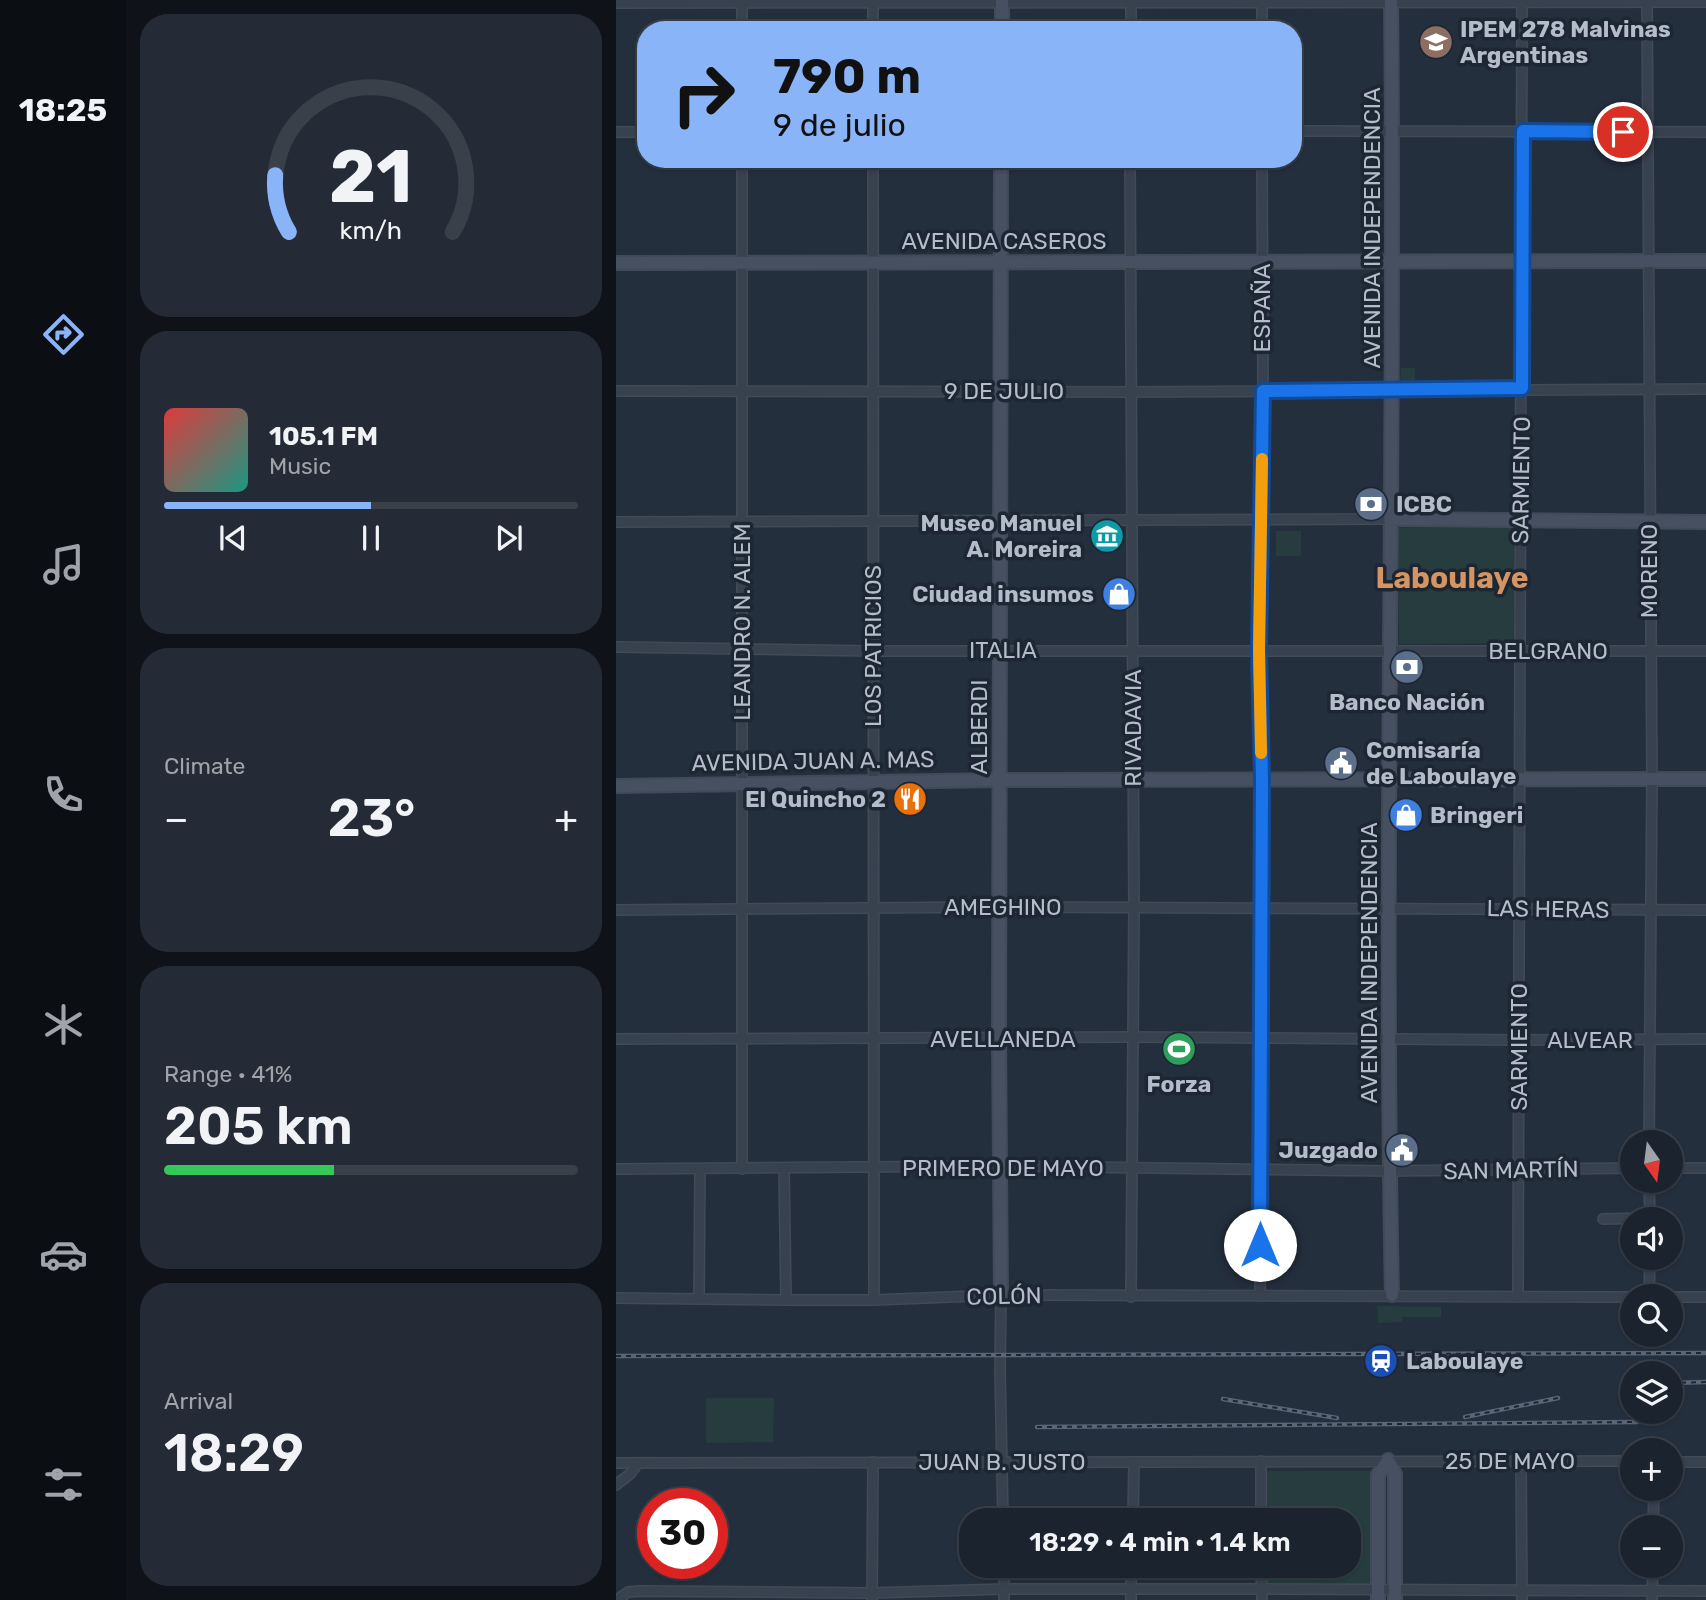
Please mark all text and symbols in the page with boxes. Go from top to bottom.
place label: IPEM 278 Malvinas Argentinas [1460,15,1671,69]
school or university icon: IPEM 278 Malvinas Argentinas [1417,23,1455,61]
text: 790 m [773,47,921,105]
icon: right [658,49,749,140]
street label: AVENIDA INDEPENDENCIA [1358,87,1386,369]
text: 18:25 [19,91,107,129]
pin [1593,102,1653,162]
text: 9 de julio [773,106,906,144]
icon: arrive [1604,113,1642,151]
text: 21 [329,134,413,220]
text: km/h [340,215,402,244]
street label: AVENIDA CASEROS [901,227,1107,255]
street label: ESPAÑA [1248,264,1276,352]
icon: directions [39,310,88,359]
street label: 9 DE JULIO [944,377,1064,405]
street label: SARMIENTO [1506,416,1536,544]
text: 105.1 FM [269,421,378,452]
text: Music [269,452,331,480]
bank icon: ICBC [1352,485,1390,523]
place label: ICBC [1396,490,1452,518]
place label: Museo Manuel A. Moreira [920,509,1082,563]
museum icon: Museo Manuel A. Moreira [1088,517,1126,555]
icon: previous [214,519,252,557]
icon: pause [352,519,390,557]
icon: next [490,519,528,557]
street label: LEANDRO N. ALEM [728,523,756,721]
street label: MORENO [1635,524,1663,618]
icon: music [39,540,88,589]
district label: Laboulaye [1376,560,1529,596]
street label: LOS PATRICIOS [859,565,887,727]
shop icon: Ciudad insumos [1100,575,1138,613]
place label: Ciudad insumos [912,580,1094,608]
street label: ITALIA [969,636,1037,664]
street label: BELGRANO [1488,637,1608,665]
bank icon: Banco Nación [1388,648,1426,686]
street label: RIVADAVIA [1119,669,1147,787]
street label: ALBERDI [965,680,993,774]
place label: Banco Nación [1329,688,1485,716]
place label: Comisaría de Laboulaye [1366,736,1516,790]
public building icon: Comisaría de Laboulaye [1322,744,1360,782]
street label: AVENIDA JUAN A. MAS [691,745,935,777]
text: Climate [164,752,245,780]
icon: phone [39,770,88,819]
restaurant icon: El Quincho 2 [891,780,929,818]
place label: El Quincho 2 [745,785,886,813]
text: 23° [328,787,415,849]
text: − [164,796,189,842]
text: + [554,796,578,842]
shop icon: Bringeri [1387,796,1425,834]
place label: Bringeri [1430,801,1523,829]
street label: AVENIDA INDEPENDENCIA [1355,822,1383,1104]
street label: AMEGHINO [944,893,1062,921]
street label: LAS HERAS [1486,894,1610,924]
street label: SARMIENTO [1505,983,1533,1111]
icon: climate [39,1000,88,1049]
street label: AVELLANEDA [930,1025,1076,1053]
street label: ALVEAR [1547,1026,1633,1054]
sports icon: Forza [1160,1030,1198,1068]
text: Range · 41% [164,1060,292,1088]
place label: Forza [1147,1070,1211,1098]
text: 205 km [164,1095,353,1157]
north arrow [1620,1130,1684,1194]
map controls [1620,1130,1683,1578]
public building icon: Juzgado [1383,1131,1421,1169]
place label: Juzgado [1279,1136,1378,1164]
street label: PRIMERO DE MAYO [902,1154,1104,1182]
street label: SAN MARTÍN [1443,1155,1579,1185]
button: sound [1620,1207,1683,1270]
position arrow [1223,1208,1297,1282]
icon: car [39,1230,88,1279]
street label: COLÓN [966,1281,1042,1311]
button: search [1620,1284,1683,1347]
station icon: Laboulaye [1362,1342,1400,1380]
place label: Laboulaye [1406,1347,1523,1375]
button: layers [1620,1361,1683,1424]
text: Arrival [164,1387,233,1415]
text: 18:29 [164,1422,304,1484]
button: + [1620,1438,1683,1501]
street label: 25 DE MAYO [1445,1447,1575,1475]
street label: JUAN B. JUSTO [918,1448,1086,1476]
icon: filters [39,1460,88,1509]
speed limit sign: 30 [637,1488,728,1579]
button: − [1620,1515,1683,1578]
text: 18:29 · 4 min · 1.4 km [1029,1527,1291,1558]

